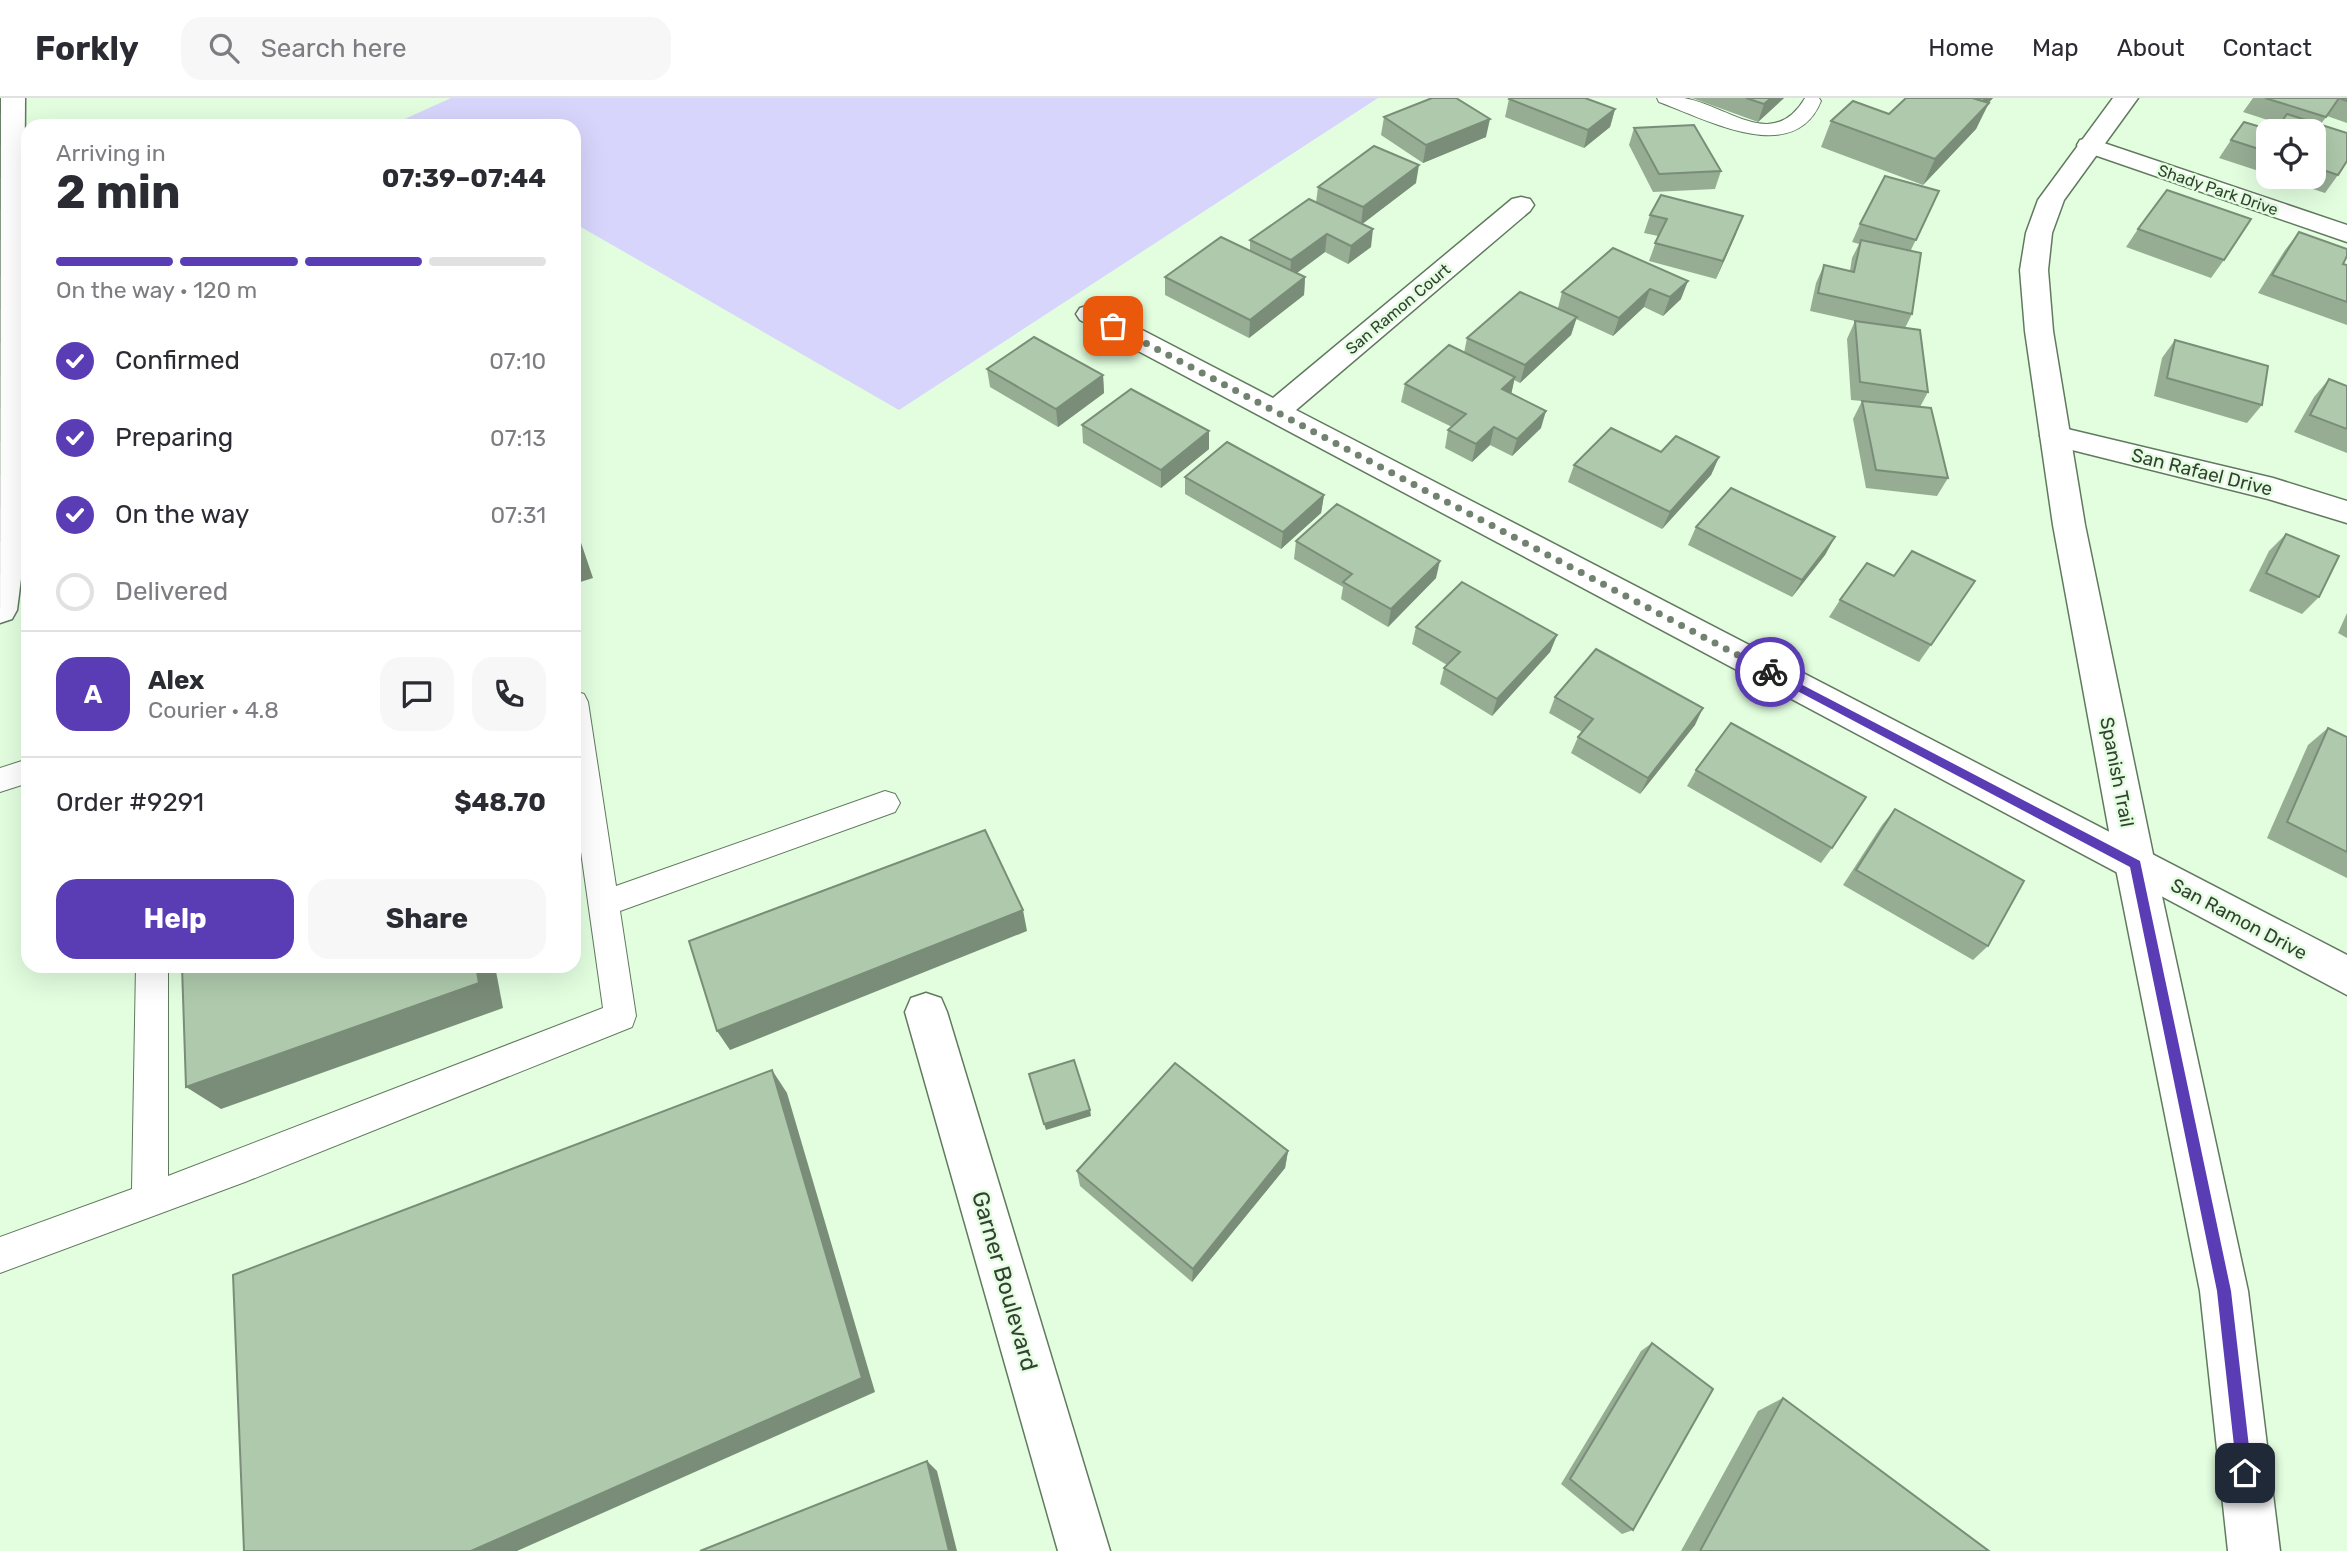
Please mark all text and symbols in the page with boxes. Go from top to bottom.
search box [181,17,671,80]
text: Forkly [35,29,139,68]
icon: search [205,29,243,67]
text: Search here [261,33,407,64]
text: Home [1928,34,1994,62]
text: Map [2032,34,2079,62]
text: About [2117,34,2185,62]
text: Contact [2223,34,2312,62]
map controls [2256,119,2326,189]
button: locate [2256,119,2326,189]
text: Arriving in [56,139,166,167]
street label: Shady Park Drive [2155,161,2281,219]
text: 07:39–07:44 [382,163,546,194]
text: 2 min [56,165,181,220]
street label: San Ramon Court [1342,260,1454,358]
text: On the way · 120 m [56,276,257,304]
pin [1083,296,1143,356]
icon: bag [1094,307,1132,345]
icon: check [56,342,94,380]
text: Confirmed [115,345,240,376]
text: 07:10 [489,347,546,375]
icon: check [56,419,94,457]
text: Preparing [115,422,233,453]
text: 07:13 [490,424,546,452]
street label: San Rafael Drive [2129,443,2275,501]
icon: check [56,496,94,534]
text: On the way [115,499,249,530]
text: 07:31 [490,501,546,529]
text: Delivered [115,576,228,607]
courier [1735,637,1805,707]
icon: bike [1751,653,1789,691]
button: chat [380,657,454,731]
button: phone [472,657,546,731]
text: Alex [148,665,204,696]
text: A [84,679,102,710]
text: Courier · 4.8 [148,696,279,724]
street label: Spanish Trail [2095,715,2139,829]
text: Order #9291 [56,787,204,818]
text: $48.70 [454,787,546,818]
street label: San Ramon Drive [2167,873,2311,965]
button: Help [56,879,294,959]
button: Share [308,879,546,959]
street label: Garner Boulevard [966,1188,1044,1374]
pin [2215,1443,2275,1503]
icon: home [2226,1454,2264,1492]

